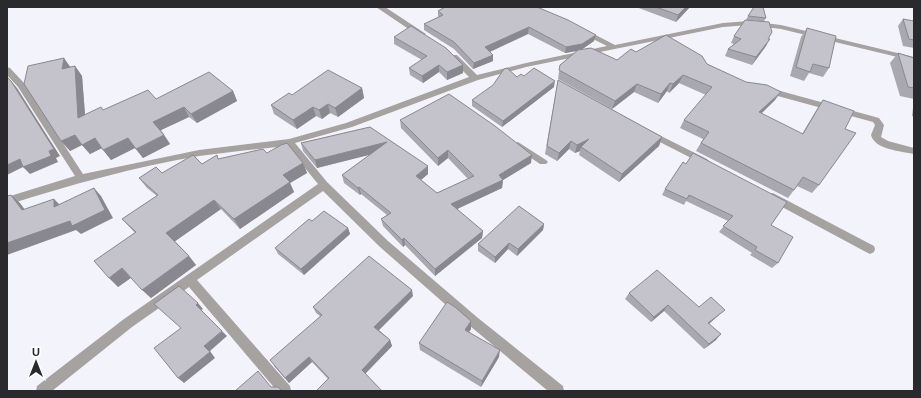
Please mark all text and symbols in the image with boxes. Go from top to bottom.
north arrow [16,342,56,382]
text: U [32,346,40,358]

